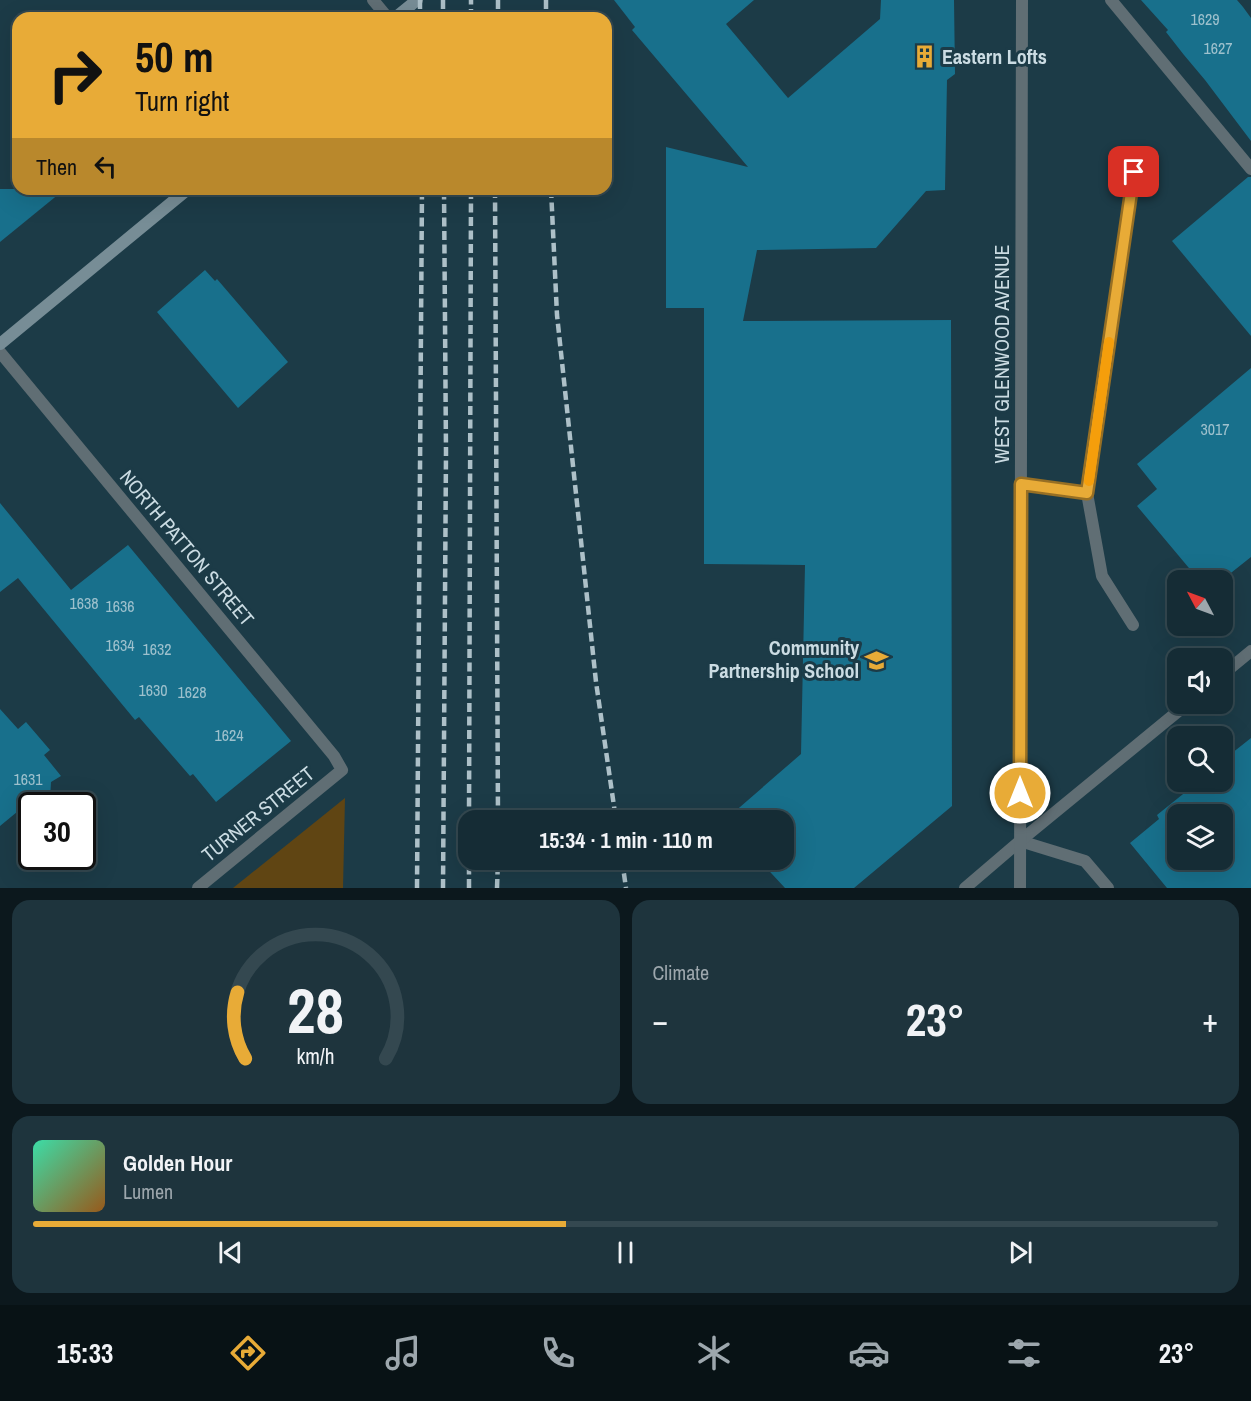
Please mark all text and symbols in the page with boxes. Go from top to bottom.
house number: 1629 [1190,8,1220,30]
text: 50 m [135,29,214,85]
icon: right [36,36,114,114]
house number: 1627 [1203,37,1233,59]
place label: Eastern Lofts [942,43,1047,70]
building icon: Eastern Lofts [911,44,937,70]
text: Turn right [135,83,229,119]
pin [1108,146,1159,197]
icon: left [89,150,122,183]
text: Then [36,152,77,182]
icon: arrive [1117,155,1150,188]
street label: WEST GLENWOOD AVENUE [988,244,1015,464]
house number: 3017 [1200,418,1230,440]
street label: NORTH PATTON STREET [114,464,261,631]
north arrow [1167,570,1233,636]
map controls [1167,570,1233,870]
house number: 1638 [69,592,99,614]
house number: 1636 [105,595,135,617]
house number: 1634 [105,634,135,656]
place label: Community Partnership School [709,634,860,684]
house number: 1632 [142,638,172,660]
school or university icon: Community Partnership School [864,647,890,673]
button: sound [1167,648,1233,714]
house number: 1630 [138,679,168,701]
house number: 1628 [177,681,207,703]
house number: 1624 [214,724,244,746]
button: search [1167,726,1233,792]
street label: TURNER STREET [196,760,320,867]
position arrow [988,761,1052,825]
house number: 1631 [13,768,43,790]
speed limit sign: 30 [18,792,96,870]
button: layers [1167,804,1233,870]
text: 15:34 · 1 min · 110 m [539,825,713,855]
text: Climate [653,959,709,986]
text: 28 [287,968,344,1052]
text: 23° [906,989,965,1050]
text: − [653,998,668,1042]
text: + [1202,998,1218,1042]
text: km/h [297,1042,335,1071]
text: Golden Hour [123,1148,232,1178]
text: Lumen [123,1178,173,1205]
icon: previous [214,1236,247,1269]
icon: pause [609,1236,642,1269]
icon: next [1004,1236,1037,1269]
icon: directions [227,1332,269,1374]
icon: music [382,1332,424,1374]
icon: phone [537,1332,579,1374]
icon: climate [693,1332,735,1374]
icon: car [848,1332,890,1374]
icon: filters [1003,1332,1045,1374]
text: 15:33 [57,1335,113,1371]
text: 23° [1159,1335,1194,1371]

